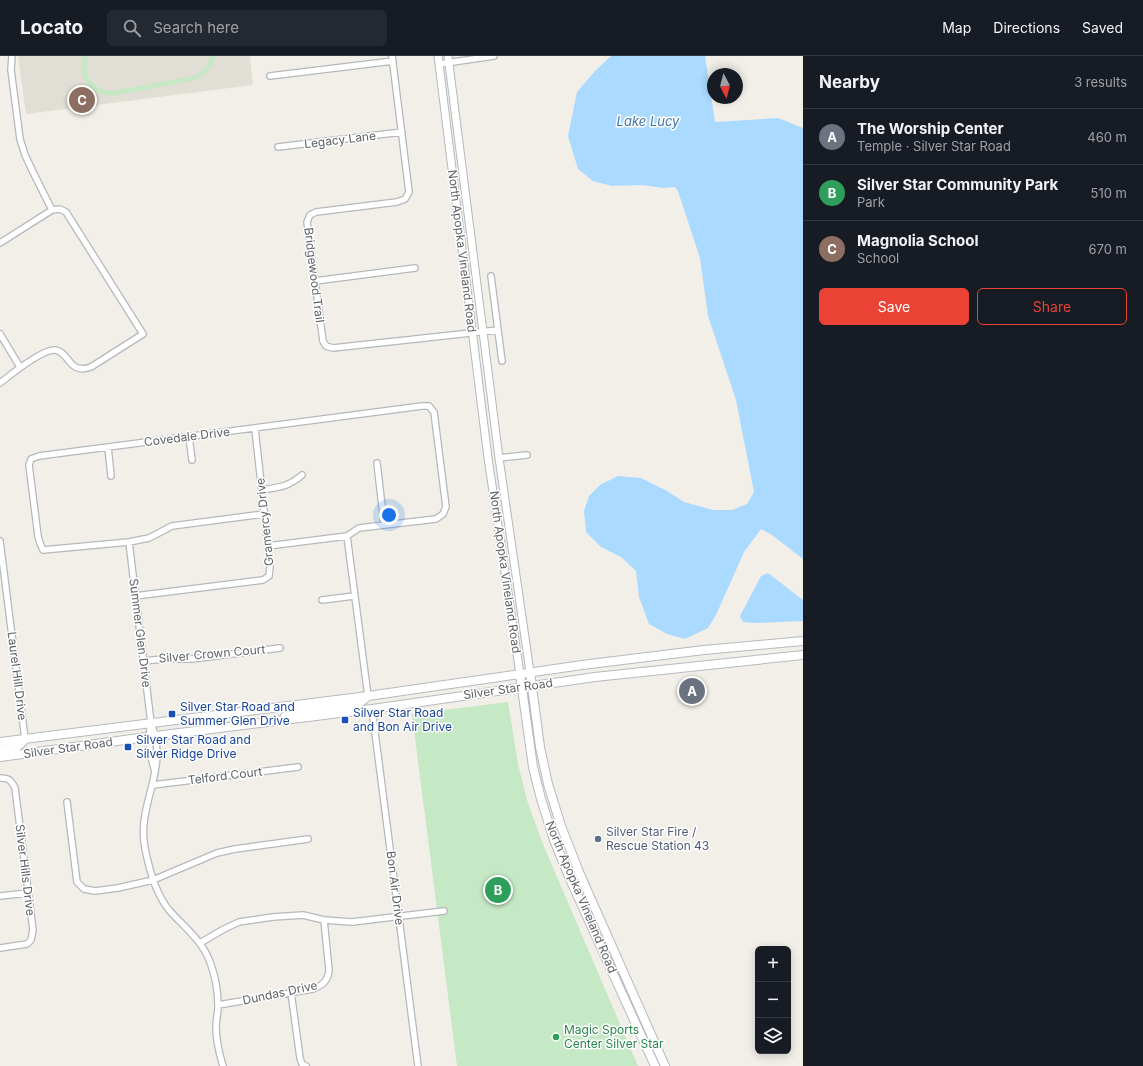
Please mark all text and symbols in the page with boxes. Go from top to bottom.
search box [107,10,387,46]
text: Locato [20,16,83,39]
icon: search [121,17,143,39]
text: Search here [153,18,239,37]
text: Map [942,19,971,36]
text: Directions [993,19,1060,36]
text: Saved [1082,19,1123,36]
north arrow [707,68,743,104]
text: Nearby [819,72,880,92]
text: 3 results [1074,74,1127,90]
pin: C [69,85,95,115]
water label: Lake Lucy [617,113,680,129]
text: The Worship Center [857,119,1004,138]
street label: Legacy Lane [303,128,377,151]
text: A [827,129,837,145]
text: 460 m [1087,129,1127,145]
text: Temple · Silver Star Road [857,138,1011,154]
street label: North Apopka Vineland Road [445,169,480,333]
text: Silver Star Community Park [857,175,1058,194]
text: B [828,185,836,201]
text: 510 m [1091,185,1127,201]
text: Park [857,194,885,210]
street label: Bridgewood Trail [301,226,328,323]
text: Magnolia School [857,231,979,250]
text: C [827,241,837,257]
text: 670 m [1089,241,1127,257]
text: School [857,250,899,266]
button: Save [819,288,969,325]
button: Share [977,288,1127,325]
street label: Covedale Drive [143,424,231,449]
street label: Gramercy Drive [252,477,277,567]
street label: North Apopka Vineland Road [487,490,524,654]
your location [379,505,399,525]
street label: Summer Glen Drive [126,578,155,688]
street label: Laurel Hill Drive [5,631,30,721]
street label: Silver Crown Court [158,641,266,666]
street label: Silver Star Road [462,675,554,702]
pin: A [679,676,705,706]
place label: Silver Star Road and Summer Glen Drive [180,699,295,728]
place label: Silver Star Road and Bon Air Drive [353,705,452,734]
marker: Silver Star Road and Summer Glen Drive [167,709,177,719]
marker: Silver Star Road and Bon Air Drive [340,715,350,725]
place label: Silver Star Road and Silver Ridge Drive [136,732,251,761]
street label: Silver Star Road [22,734,114,761]
marker: Silver Star Road and Silver Ridge Drive [123,742,133,752]
street label: Telford Court [187,763,263,788]
street label: North Apopka Vineland Road [543,818,620,975]
street label: Silver Hills Drive [12,823,39,917]
place label: Silver Star Fire / Rescue Station 43 [606,824,709,853]
marker: Silver Star Fire / Rescue Station 43 [593,834,603,844]
street label: Bon Air Drive [384,850,407,926]
pin: B [485,875,511,905]
map controls [755,946,791,1054]
button: + [755,946,791,982]
street label: Dundas Drive [241,977,319,1008]
button: − [755,982,791,1018]
button: layers [755,1018,791,1054]
place label: Magic Sports Center Silver Star [564,1022,664,1051]
marker: Magic Sports Center Silver Star [551,1032,561,1042]

